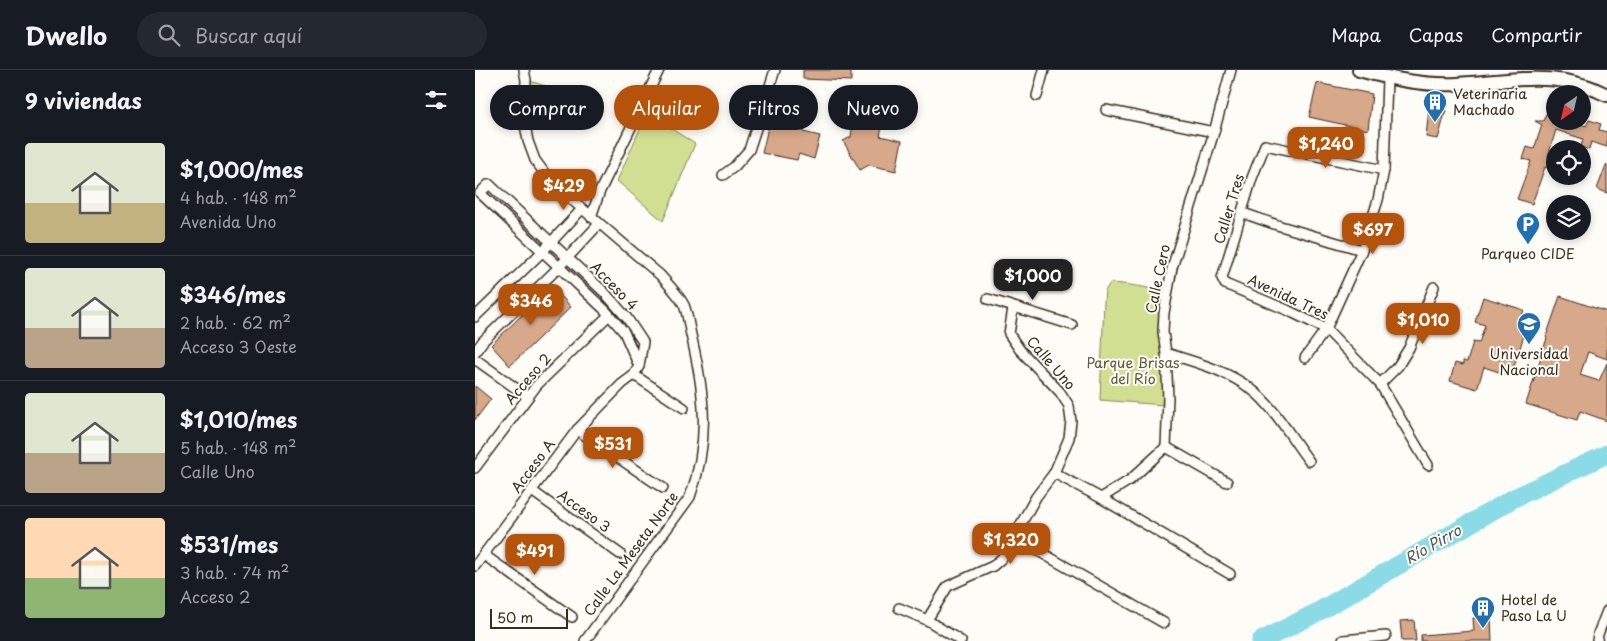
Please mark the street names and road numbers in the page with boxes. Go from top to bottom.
street label: Caller Tres [1208,171,1249,247]
street label: Calle Cero [1140,242,1175,315]
street label: Acceso 4 [586,256,643,315]
street label: Avenida Tres [1244,269,1332,324]
street label: Calle Uno [1022,331,1081,394]
street label: Acceso 2 [500,349,556,409]
street label: Acceso A [505,434,560,497]
street label: Acceso 3 [553,484,615,537]
street label: Calle La Meseta Norte [578,487,683,620]

